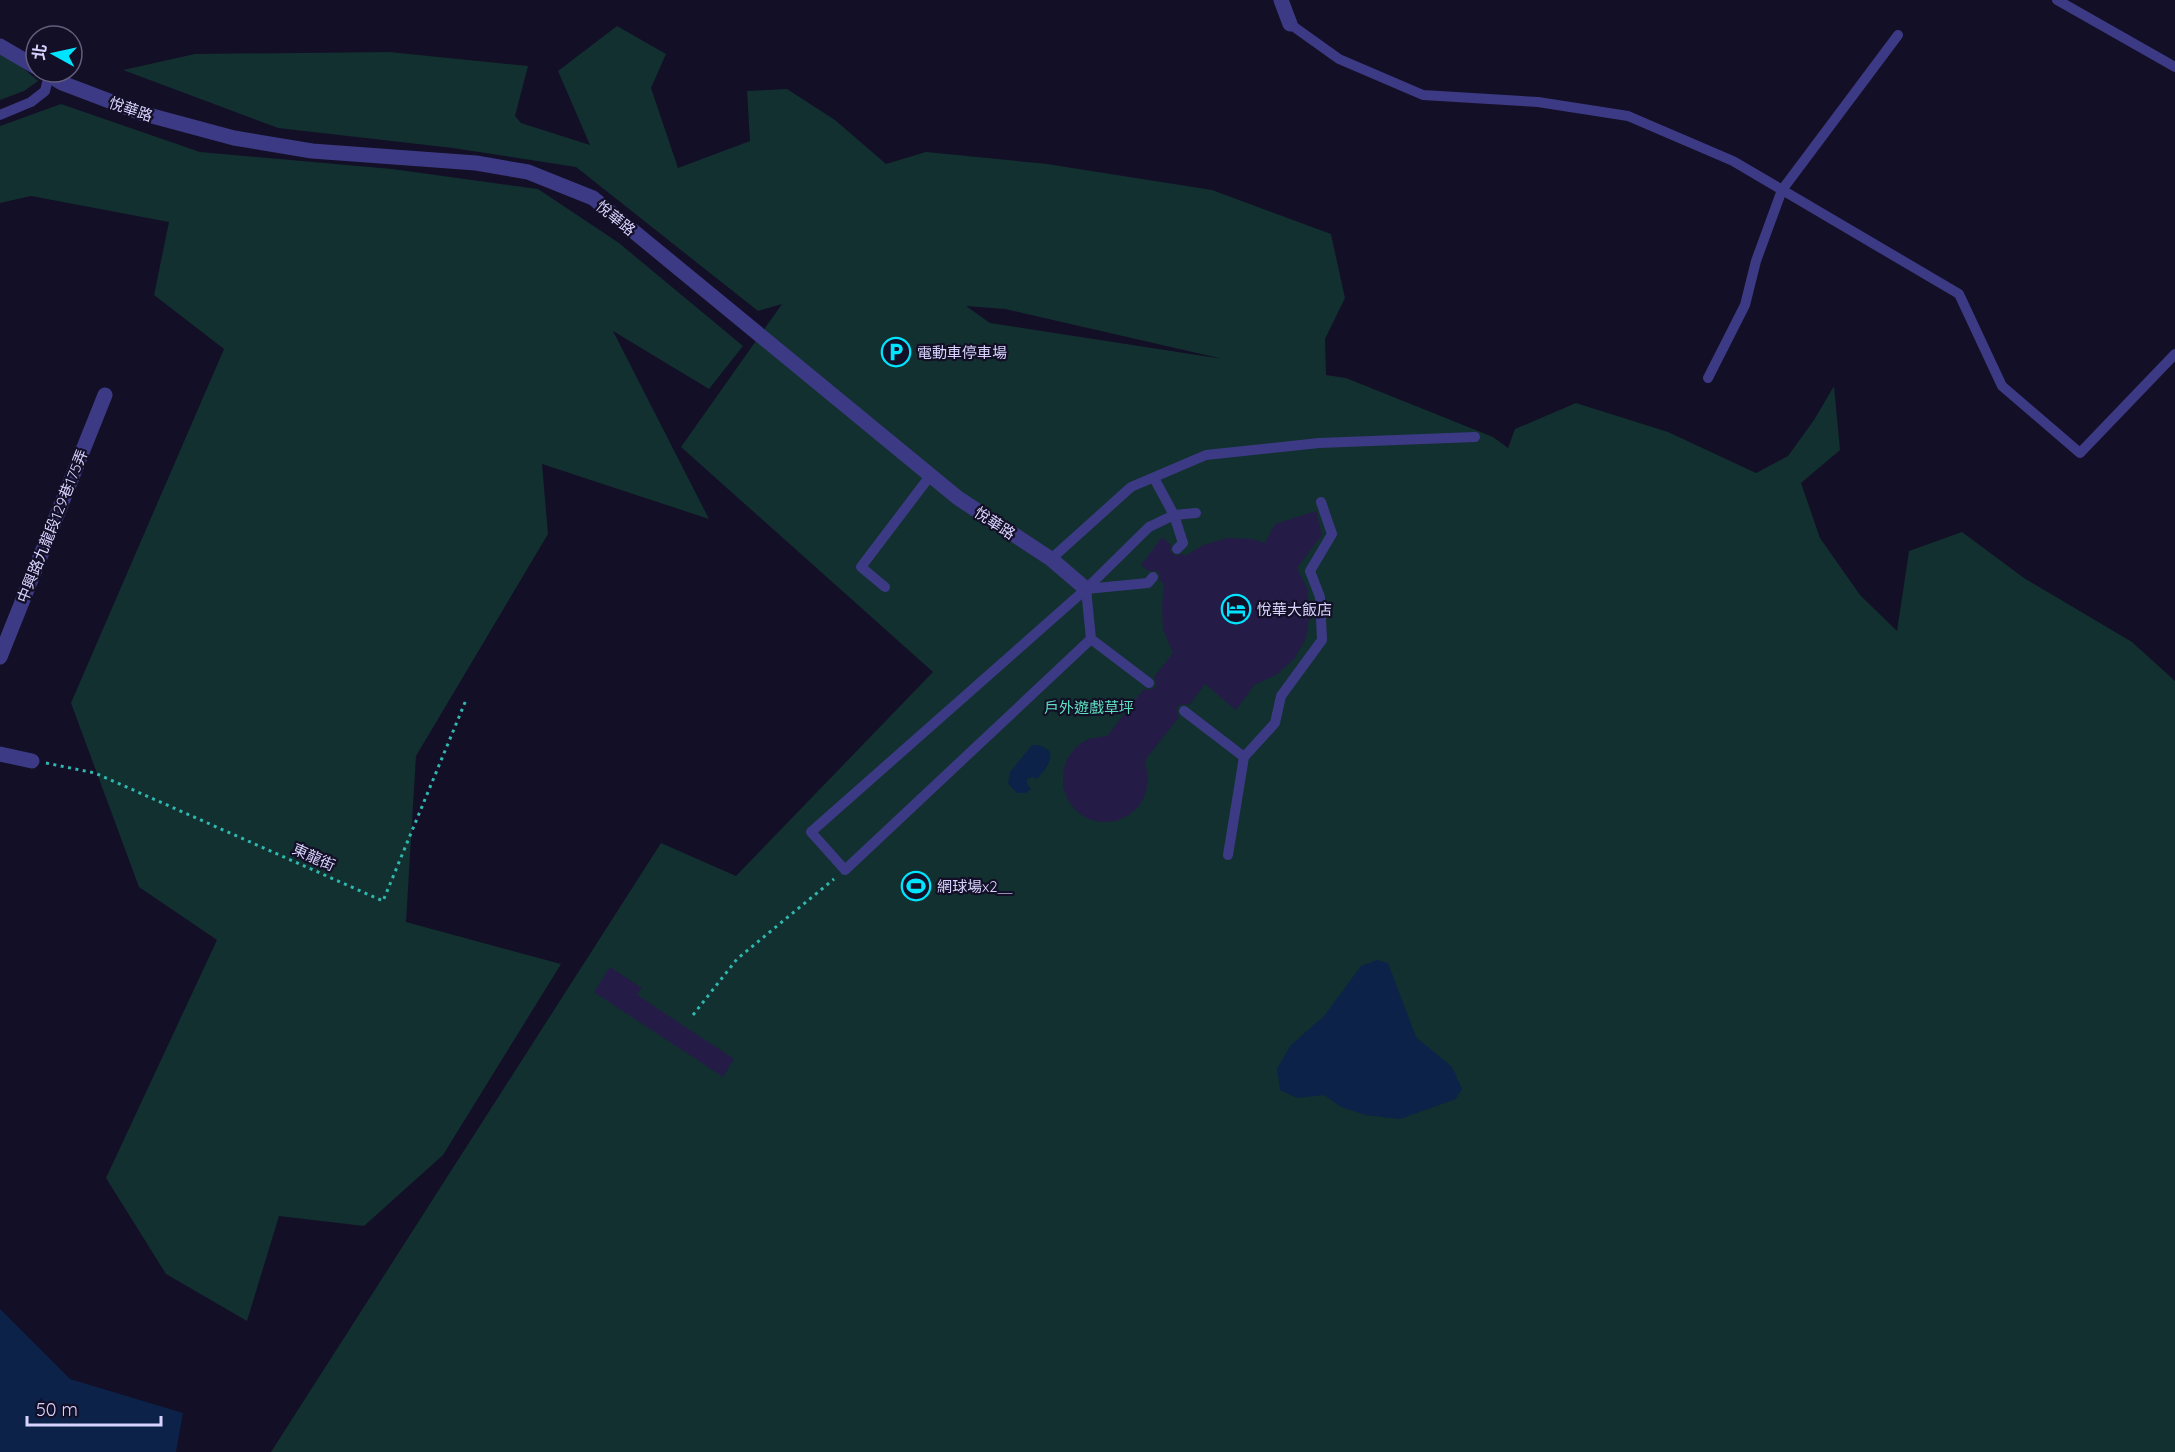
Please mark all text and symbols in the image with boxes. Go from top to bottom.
north arrow [24,24,84,84]
text: 北 [28,43,50,61]
street label: 悅華路 [107,93,155,125]
street label: 悅華路 [593,196,639,240]
parking icon: 電動車停車場 [880,336,912,368]
place label: 電動車停車場 [917,343,1007,362]
street label: 中興路九龍段129巷175弄 [13,447,91,605]
street label: 悅華路 [971,503,1019,543]
hotel icon: 悅華大飯店 [1220,593,1252,625]
place label: 悅華大飯店 [1257,600,1332,619]
park label: 戶外遊戲草坪 [1044,698,1134,717]
street label: 東龍街 [290,839,338,875]
sports icon: 網球場x2＿ [900,870,932,902]
place label: 網球場x2＿ [937,877,1013,896]
scale bar [27,1389,160,1427]
text: 50 m [36,1398,78,1421]

